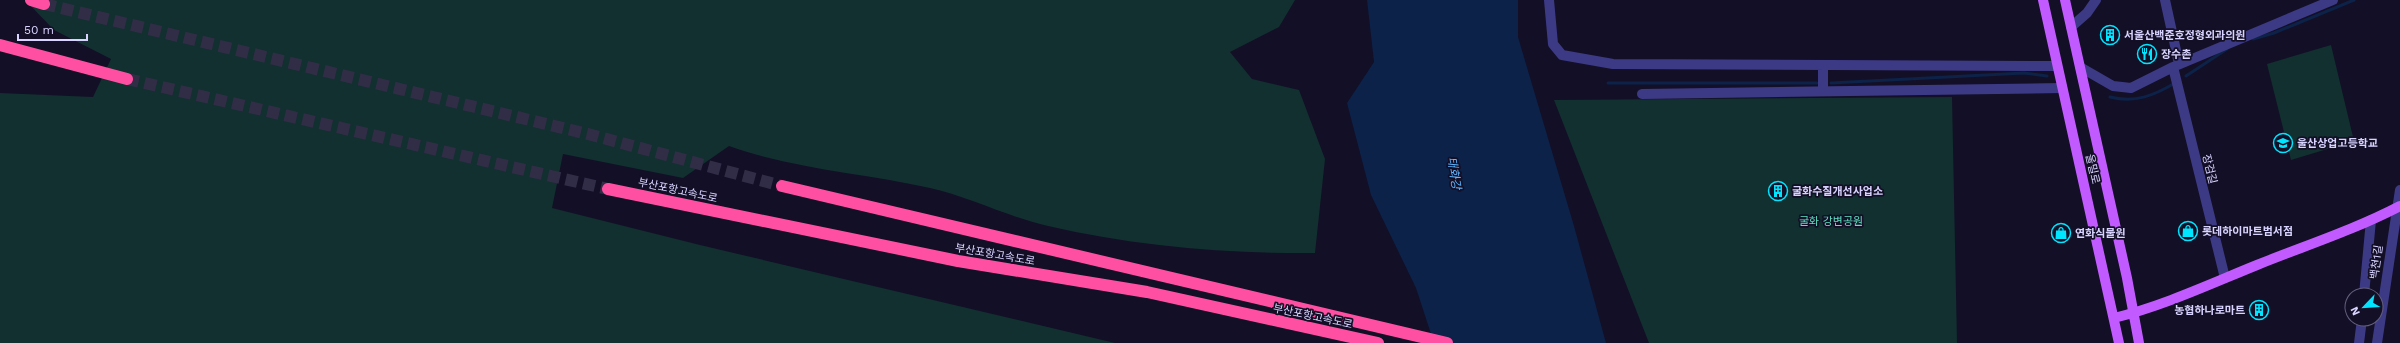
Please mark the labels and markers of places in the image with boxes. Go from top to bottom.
building icon: 서울산백준호정형외과의원 [2099,24,2121,46]
place label: 서울산백준호정형외과의원 [2124,29,2245,42]
restaurant icon: 장수촌 [2136,43,2158,65]
place label: 장수촌 [2161,48,2191,61]
school or university icon: 울산상업고등학교 [2272,132,2294,154]
place label: 울산상업고등학교 [2297,137,2378,150]
building icon: 굴화수질개선사업소 [1767,180,1789,202]
place label: 굴화수질개선사업소 [1792,185,1883,198]
shop icon: 롯데하이마트범서점 [2177,220,2199,242]
shop icon: 연화식물원 [2050,222,2072,244]
place label: 롯데하이마트범서점 [2202,225,2293,238]
place label: 연화식물원 [2075,227,2126,240]
building icon: 농협하나로마트 [2248,299,2270,321]
place label: 농협하나로마트 [2174,304,2245,317]

